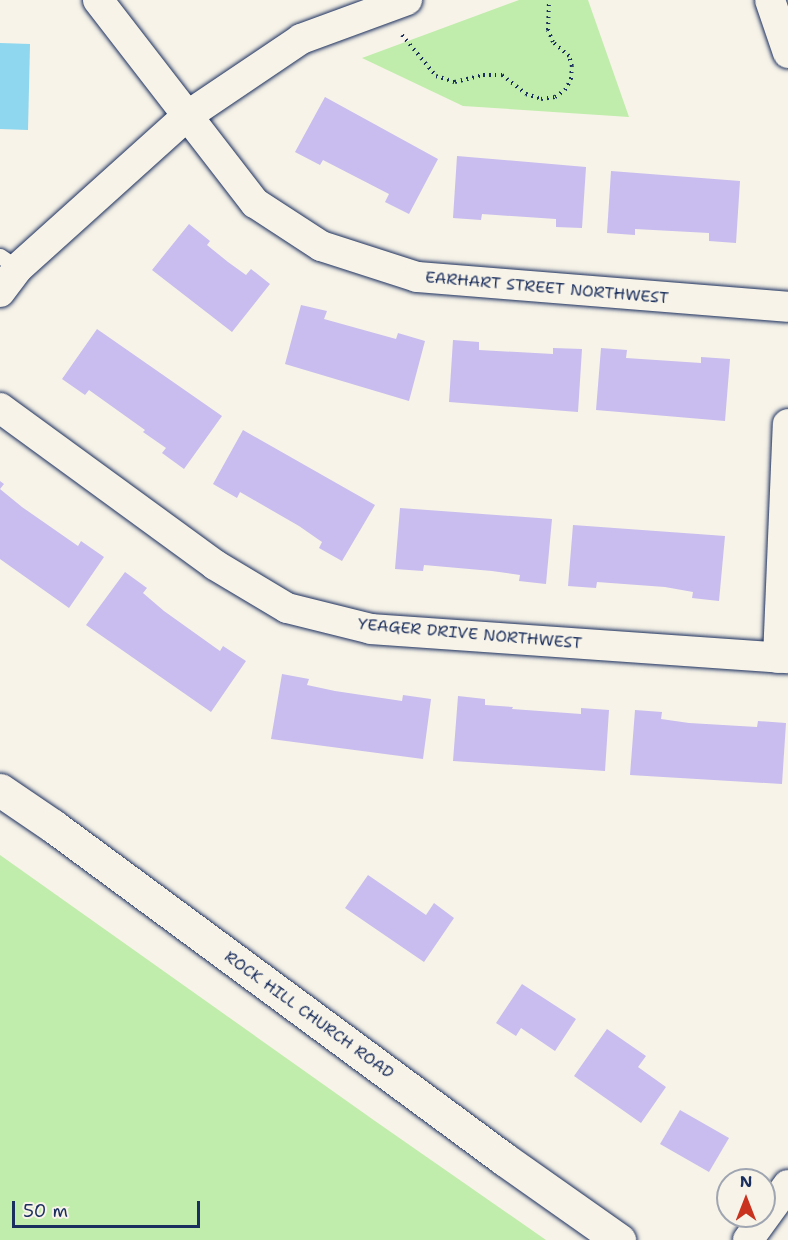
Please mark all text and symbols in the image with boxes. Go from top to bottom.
street label: EARHART STREET NORTHWEST [424,268,670,308]
street label: YEAGER DRIVE NORTHWEST [357,615,583,653]
street label: ROCK HILL CHURCH ROAD [221,947,397,1083]
north arrow [716,1168,776,1228]
text: N [740,1171,752,1192]
scale bar [15,1189,202,1227]
text: 50 m [23,1199,68,1223]

